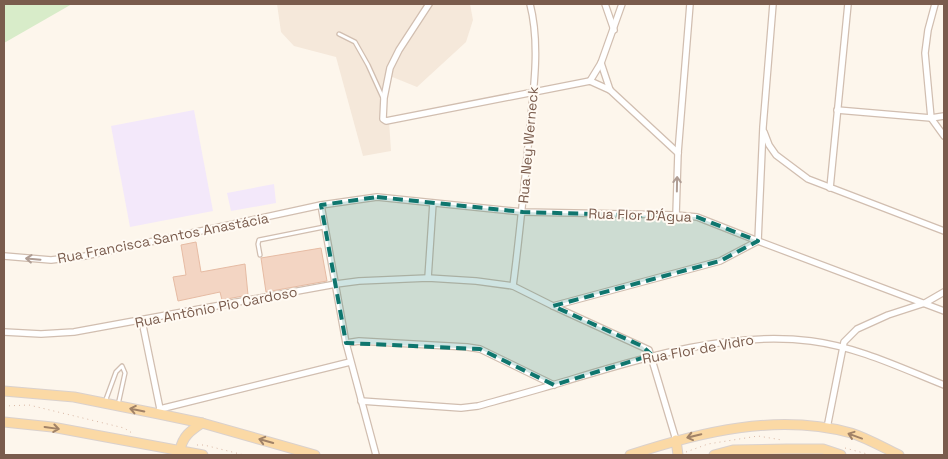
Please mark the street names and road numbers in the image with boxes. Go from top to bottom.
street label: Rua Ney Werneck [514,85,542,204]
street label: Rua Flor D'Água [588,204,692,226]
street label: Rua Francisca Santos Anastácia [56,209,270,267]
street label: Rua Antônio Pio Cardoso [133,282,299,332]
street label: Rua Flor de Vidro [641,330,755,368]

